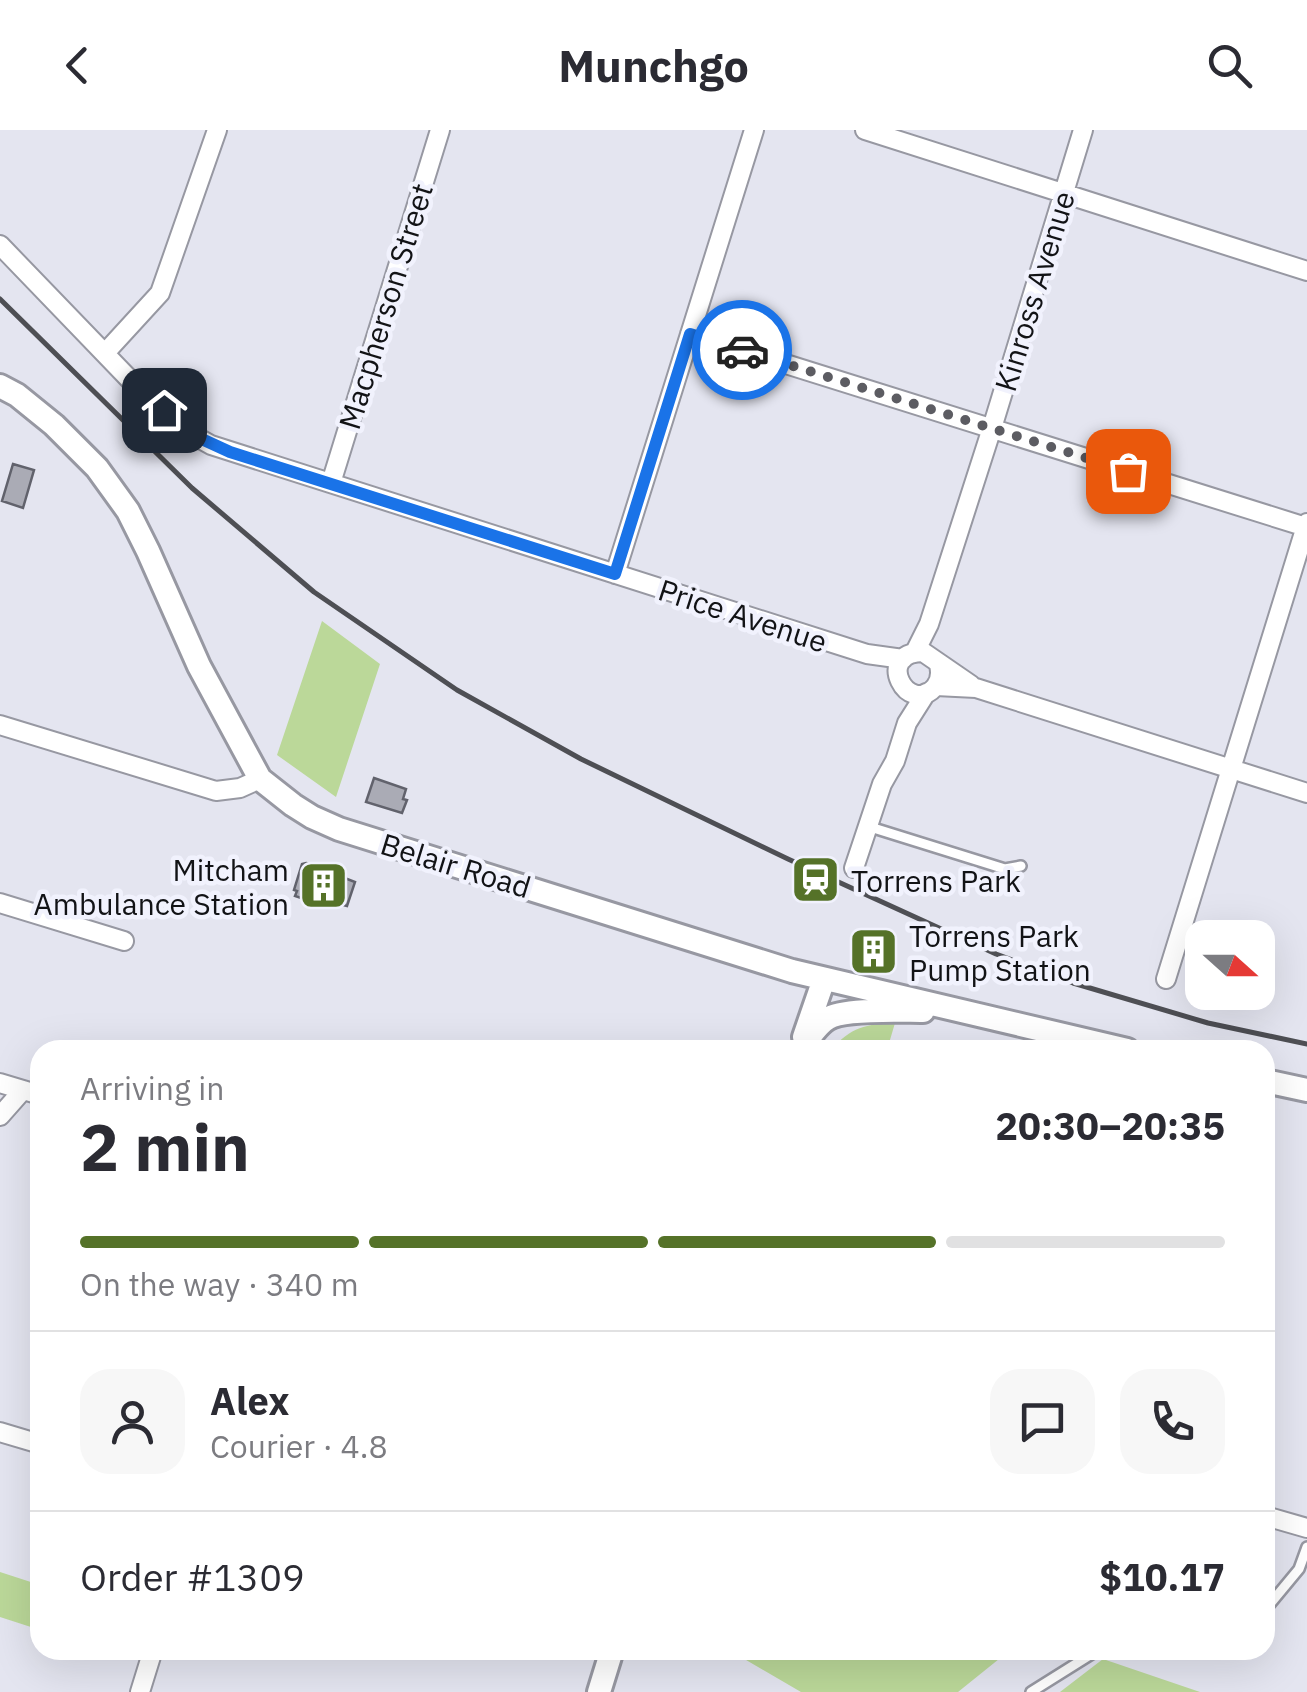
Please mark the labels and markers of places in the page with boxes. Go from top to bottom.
pin [122,368,207,453]
pin [1086,429,1171,514]
place label: Mitcham Ambulance Station [34,850,289,923]
station icon: Torrens Park [790,854,842,906]
building icon: Mitcham Ambulance Station [298,860,350,912]
place label: Torrens Park [851,861,1021,900]
place label: Torrens Park Pump Station [909,916,1091,989]
building icon: Torrens Park Pump Station [848,926,900,978]

